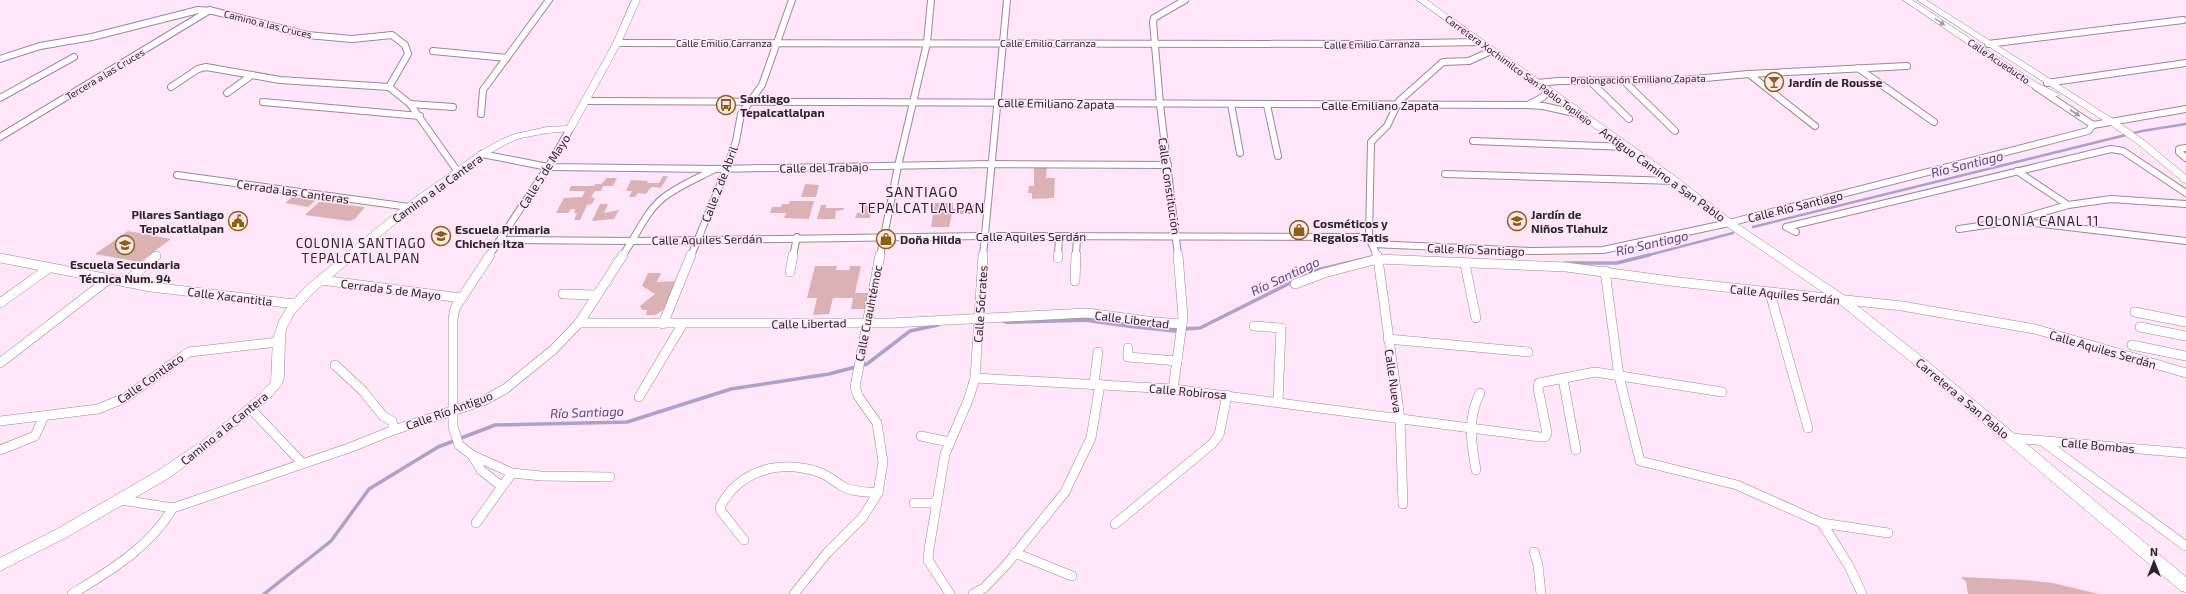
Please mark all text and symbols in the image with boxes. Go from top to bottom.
street label: Camino a las Cruces [223,7,313,41]
street label: Carretera Xochimilco San Pablo Topilejo [1443,12,1595,128]
one-way arrow [1934,18,1945,26]
street label: Calle Acueducto [1966,36,2033,86]
street label: Calle Emilio Carranza [676,37,772,49]
street label: Calle Emilio Carranza [1000,37,1096,49]
street label: Calle Emilio Carranza [1324,37,1420,51]
street label: Tercera a las Cruces [63,46,147,102]
bar icon: Jardín de Rousse [1763,71,1785,93]
street label: Prolongación Emiliano Zapata [1570,72,1706,86]
place label: Jardín de Rousse [1788,75,1883,89]
place label: Santiago Tepalcatlalpan [740,91,825,119]
bus stop icon: Santiago Tepalcatlalpan [715,94,737,116]
street label: Calle Emiliano Zapata [997,95,1115,111]
street label: Calle Emiliano Zapata [1321,98,1439,112]
one-way arrow [2070,109,2080,117]
street label: Antiguo Camino a San Pablo [1598,124,1729,224]
street label: Calle 5 de Mayo [516,131,573,211]
street label: Calle Constitución [1156,137,1184,236]
street label: Calle 2 de Abril [698,144,740,224]
water label: Río Santiago [1929,147,2005,181]
street label: Camino a la Cantera [389,151,485,225]
street label: Calle del Trabajo [779,159,869,176]
street label: Cerrada las Canteras [236,176,350,206]
district label: SANTIAGO TEPALCATLALPAN [859,183,985,216]
street label: Calle Río Santiago [1746,187,1844,225]
place label: Pilares Santiago Tepalcatlalpan [132,207,224,235]
place label: Jardín de Niños Tlahuiz [1531,207,1608,235]
public building icon: Pilares Santiago Tepalcatlalpan [227,210,249,232]
school or university icon: Jardín de Niños Tlahuiz [1506,210,1528,232]
district label: COLONIA CANAL 11 [1977,213,2099,229]
place label: Cosméticos y Regalos Tatis [1313,216,1389,244]
shop icon: Cosméticos y Regalos Tatis [1288,219,1310,241]
place label: Escuela Primaria Chichen Itza [455,222,550,250]
school or university icon: Escuela Primaria Chichen Itza [430,225,452,247]
water label: Río Santiago [1614,227,1690,259]
shop icon: Doña Hilda [875,228,897,250]
street label: Calle Aquiles Serdán [976,229,1086,243]
street label: Calle Aquiles Serdán [652,231,762,247]
place label: Doña Hilda [900,232,962,246]
school or university icon: Escuela Secundaria Técnica Num. 94 [114,234,136,256]
district label: COLONIA SANTIAGO TEPALCATLALPAN [296,235,426,266]
street label: Calle Río Santiago [1427,240,1525,258]
water label: Río Santiago [1248,253,1322,299]
place label: Escuela Secundaria Técnica Num. 94 [70,257,180,285]
street label: Calle Cuauhtémoc [852,263,884,362]
street label: Calle Sócrates [970,265,990,343]
street label: Cerrada 5 de Mayo [340,276,442,302]
street label: Calle Aquiles Serdán [1729,281,1841,307]
street label: Calle Xacantitla [187,284,273,308]
street label: Calle Libertad [1094,307,1170,331]
street label: Calle Libertad [771,315,847,331]
street label: Calle Aquiles Serdán [2048,327,2158,371]
street label: Calle Nueva [1383,348,1405,414]
street label: Calle Contlaco [114,350,186,406]
street label: Carretera a San Pablo [1913,355,2013,441]
street label: Calle Robirosa [1149,381,1227,401]
street label: Camino a la Cantera [178,388,270,468]
street label: Calle Río Antiguo [404,388,495,432]
water label: Río Santiago [550,403,624,421]
street label: Calle Bombas [2061,435,2135,455]
north arrow [2134,542,2174,582]
text: N [2150,545,2158,558]

